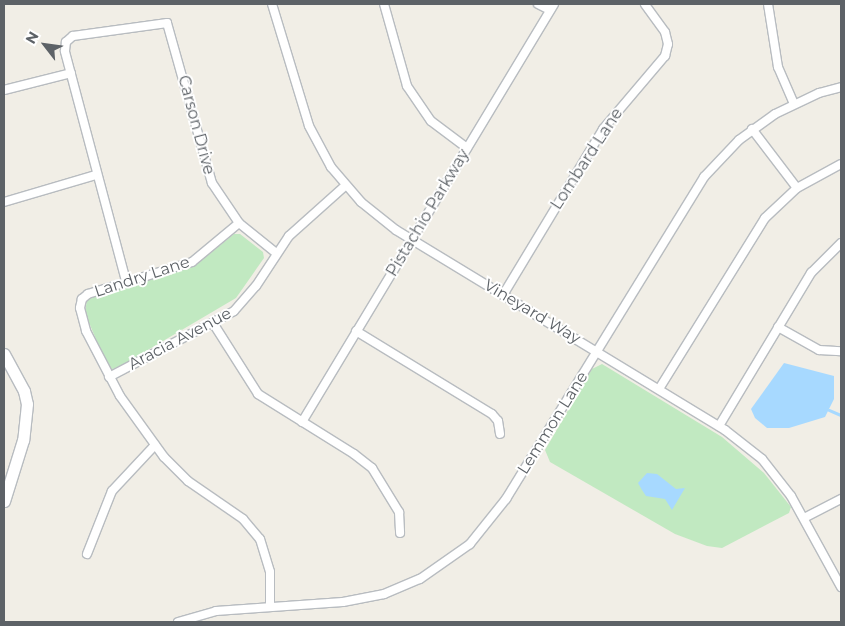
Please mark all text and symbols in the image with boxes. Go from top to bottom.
north arrow [20,20,70,70]
text: N [21,28,43,47]
street label: Carson Drive [174,73,218,177]
street label: Lombard Lane [547,105,627,213]
street label: Pistachio Parkway [382,146,474,280]
street label: Landry Lane [92,253,192,301]
street label: Vineyard Way [480,276,584,348]
street label: Aracia Avenue [125,304,235,374]
street label: Lemmon Lane [514,368,592,478]

